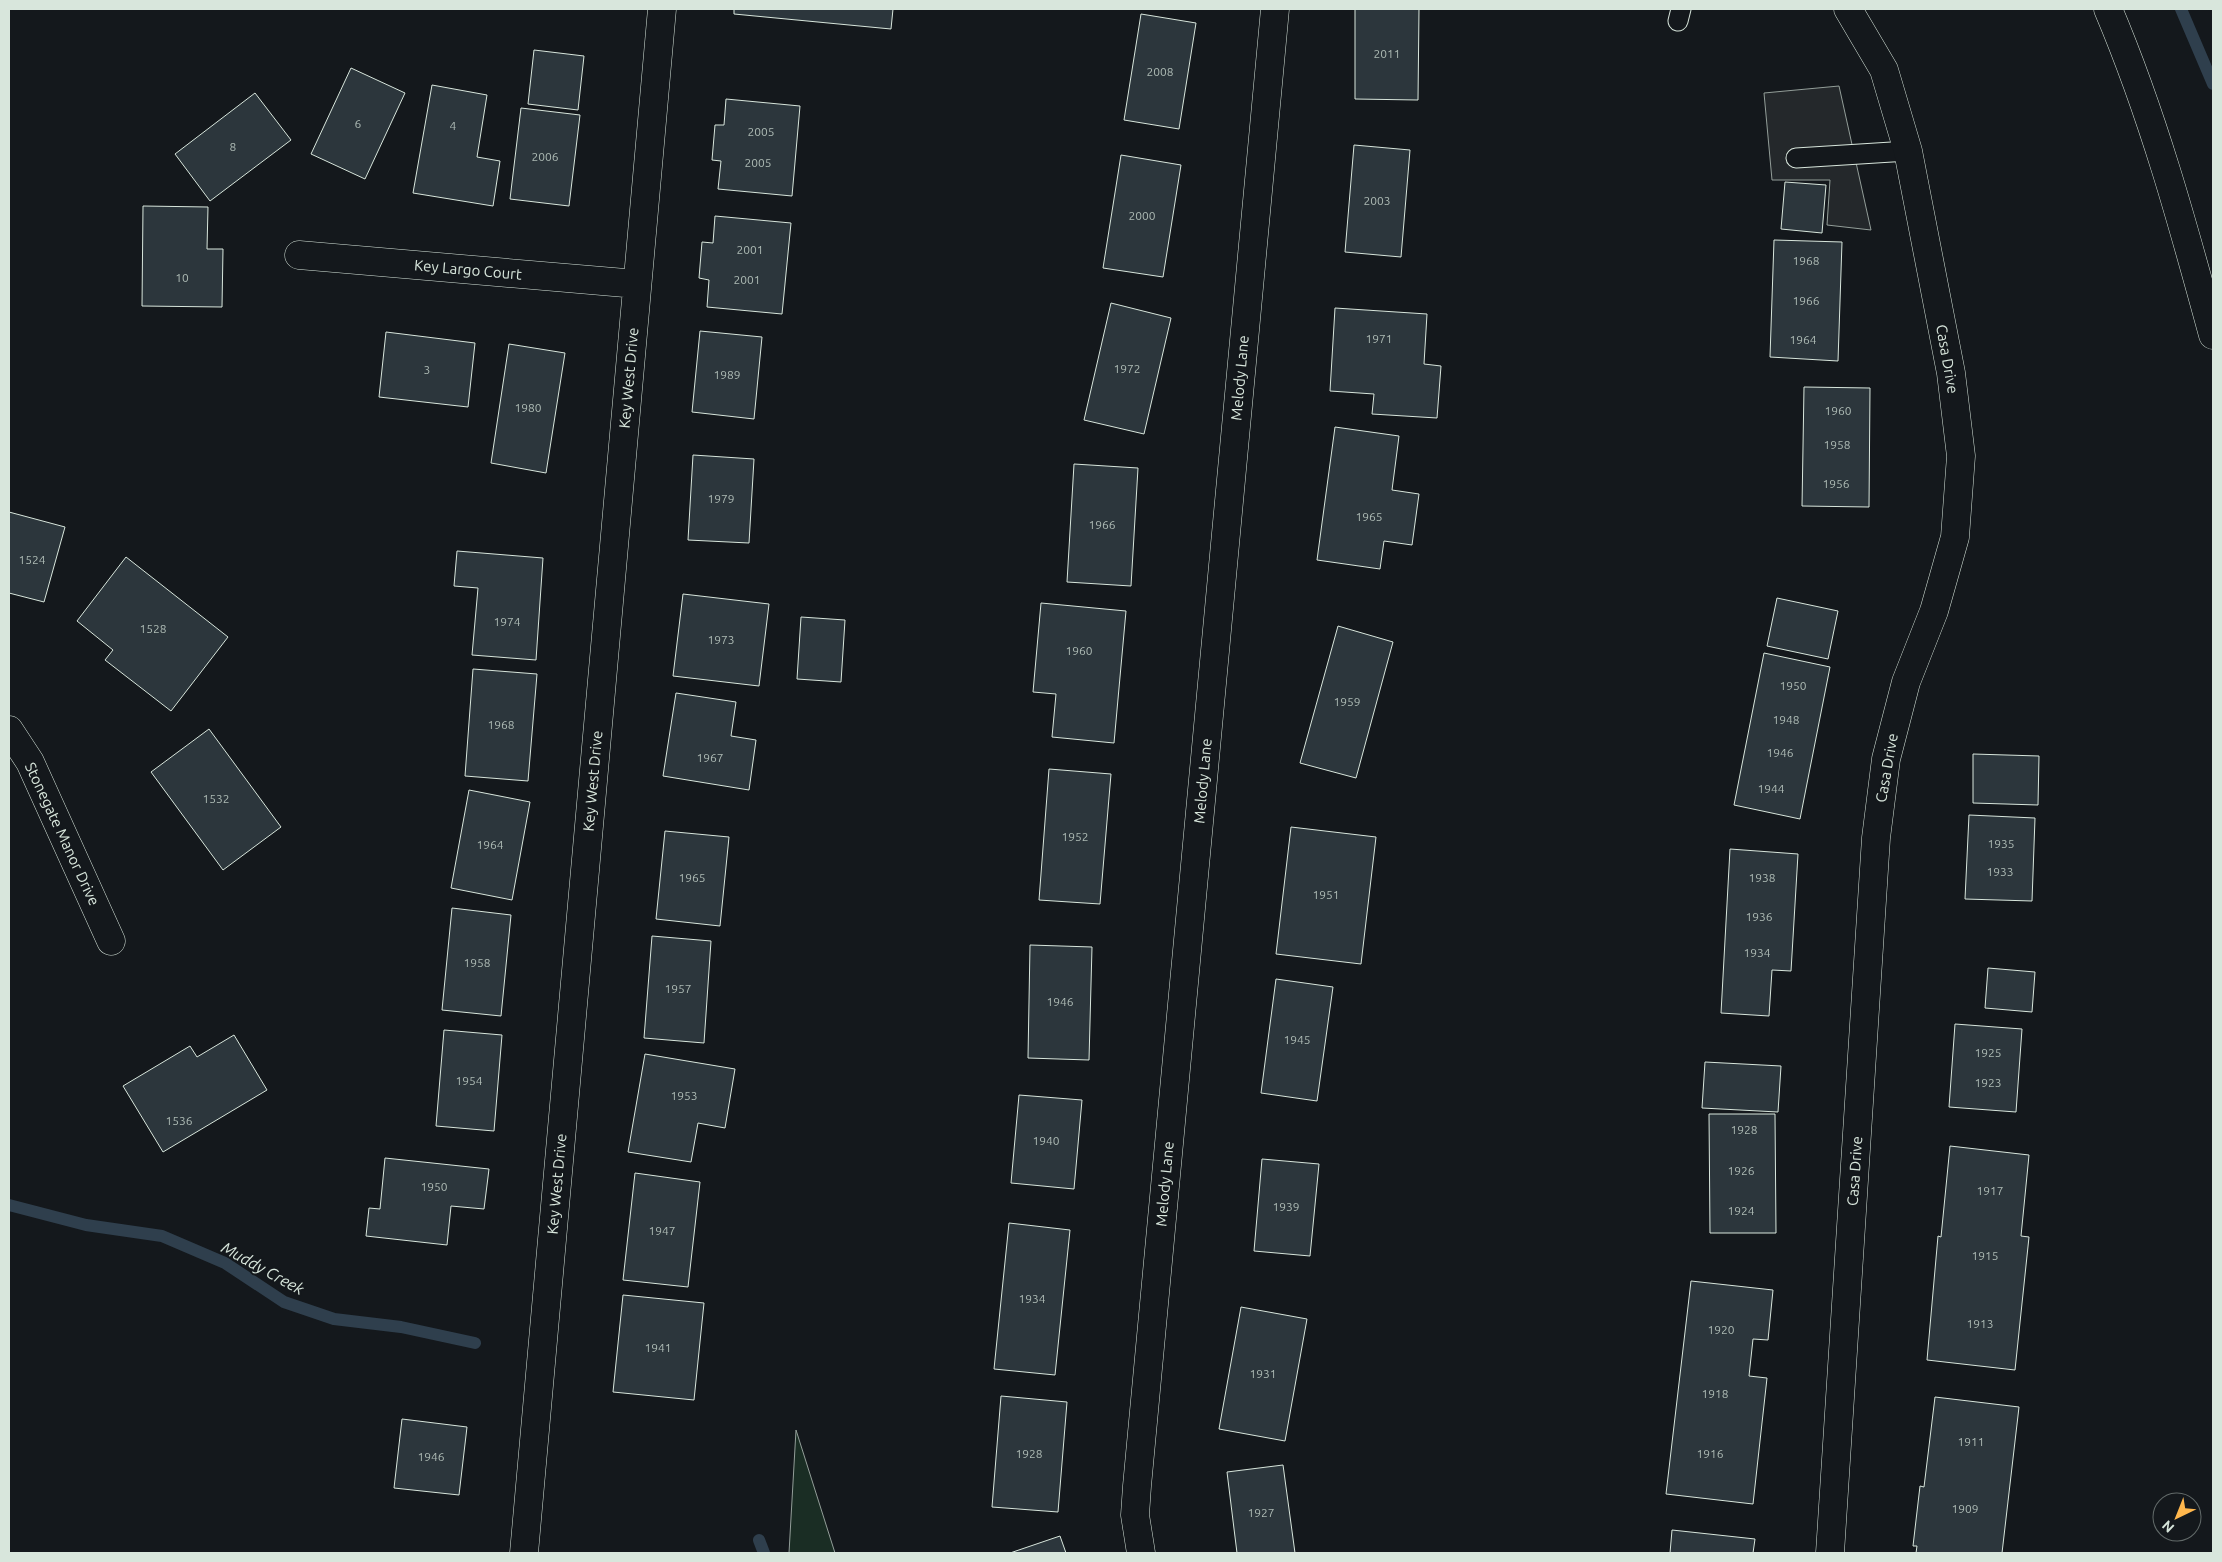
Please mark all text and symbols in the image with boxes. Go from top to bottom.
house number: 2011 [1373,47,1401,60]
house number: 2008 [1146,65,1174,78]
house number: 6 [355,117,362,130]
house number: 4 [450,119,457,132]
house number: 2005 [747,125,775,138]
house number: 8 [230,140,237,153]
house number: 2006 [531,150,559,163]
house number: 2005 [744,156,772,169]
house number: 2003 [1363,194,1391,207]
house number: 2000 [1128,209,1156,222]
house number: 2001 [736,243,764,256]
house number: 1968 [1792,254,1820,267]
street label: Key Largo Court [414,256,523,283]
house number: 10 [175,271,189,284]
house number: 2001 [733,273,761,286]
house number: 1966 [1792,294,1820,307]
street label: Casa Drive [1933,323,1962,395]
street label: Key West Drive [616,327,641,429]
house number: 1971 [1365,332,1393,345]
house number: 1964 [1789,333,1817,346]
street label: Melody Lane [1227,335,1252,421]
house number: 1972 [1113,362,1141,375]
house number: 3 [424,363,430,376]
house number: 1989 [713,368,741,381]
house number: 1980 [514,401,542,414]
house number: 1960 [1824,404,1852,417]
house number: 1958 [1823,438,1851,451]
house number: 1956 [1822,477,1850,490]
house number: 1979 [707,492,735,505]
house number: 1965 [1355,510,1383,523]
house number: 1966 [1088,518,1116,531]
house number: 1524 [18,553,46,566]
house number: 1974 [493,615,521,628]
house number: 1528 [139,622,167,635]
house number: 1973 [707,633,735,646]
house number: 1960 [1065,644,1093,657]
house number: 1950 [1779,679,1807,692]
house number: 1959 [1333,695,1361,708]
house number: 1948 [1772,713,1800,726]
house number: 1968 [487,718,515,731]
street label: Key West Drive [580,730,605,832]
street label: Casa Drive [1872,732,1901,804]
street label: Melody Lane [1190,738,1215,824]
house number: 1946 [1766,746,1794,759]
house number: 1967 [696,751,724,764]
street label: Stonegate Manor Drive [22,760,103,908]
house number: 1944 [1757,782,1785,795]
house number: 1532 [202,792,230,805]
house number: 1952 [1061,830,1089,843]
house number: 1935 [1987,837,2015,850]
house number: 1964 [476,838,504,851]
house number: 1933 [1986,865,2014,878]
house number: 1965 [678,871,706,884]
house number: 1938 [1748,871,1776,884]
house number: 1951 [1312,888,1340,901]
house number: 1936 [1745,910,1773,923]
house number: 1934 [1743,946,1771,959]
house number: 1958 [463,956,491,969]
house number: 1957 [664,982,692,995]
house number: 1946 [1046,995,1074,1008]
house number: 1945 [1283,1033,1311,1046]
house number: 1925 [1974,1046,2002,1059]
house number: 1954 [455,1074,483,1087]
house number: 1923 [1974,1076,2002,1089]
house number: 1953 [670,1089,698,1102]
house number: 1536 [165,1114,193,1127]
house number: 1928 [1730,1123,1758,1136]
street label: Key West Drive [544,1133,569,1235]
house number: 1940 [1032,1134,1060,1147]
street label: Casa Drive [1844,1135,1865,1206]
street label: Melody Lane [1152,1141,1177,1227]
house number: 1926 [1727,1164,1755,1177]
house number: 1950 [420,1180,448,1193]
house number: 1917 [1976,1184,2004,1197]
house number: 1939 [1272,1200,1300,1213]
house number: 1924 [1727,1204,1755,1217]
house number: 1947 [648,1224,676,1237]
water label: Muddy Creek [219,1238,308,1298]
house number: 1915 [1971,1249,1999,1262]
house number: 1934 [1018,1292,1046,1305]
house number: 1913 [1966,1317,1994,1330]
house number: 1920 [1707,1323,1735,1336]
house number: 1941 [644,1341,672,1354]
house number: 1931 [1249,1367,1277,1380]
house number: 1918 [1701,1387,1729,1400]
house number: 1911 [1957,1435,1985,1448]
house number: 1928 [1015,1447,1043,1460]
house number: 1916 [1696,1447,1724,1460]
house number: 1946 [417,1450,445,1463]
north arrow [2152,1492,2202,1542]
house number: 1909 [1951,1502,1979,1515]
house number: 1927 [1247,1506,1275,1519]
text: N [2159,1517,2177,1536]

